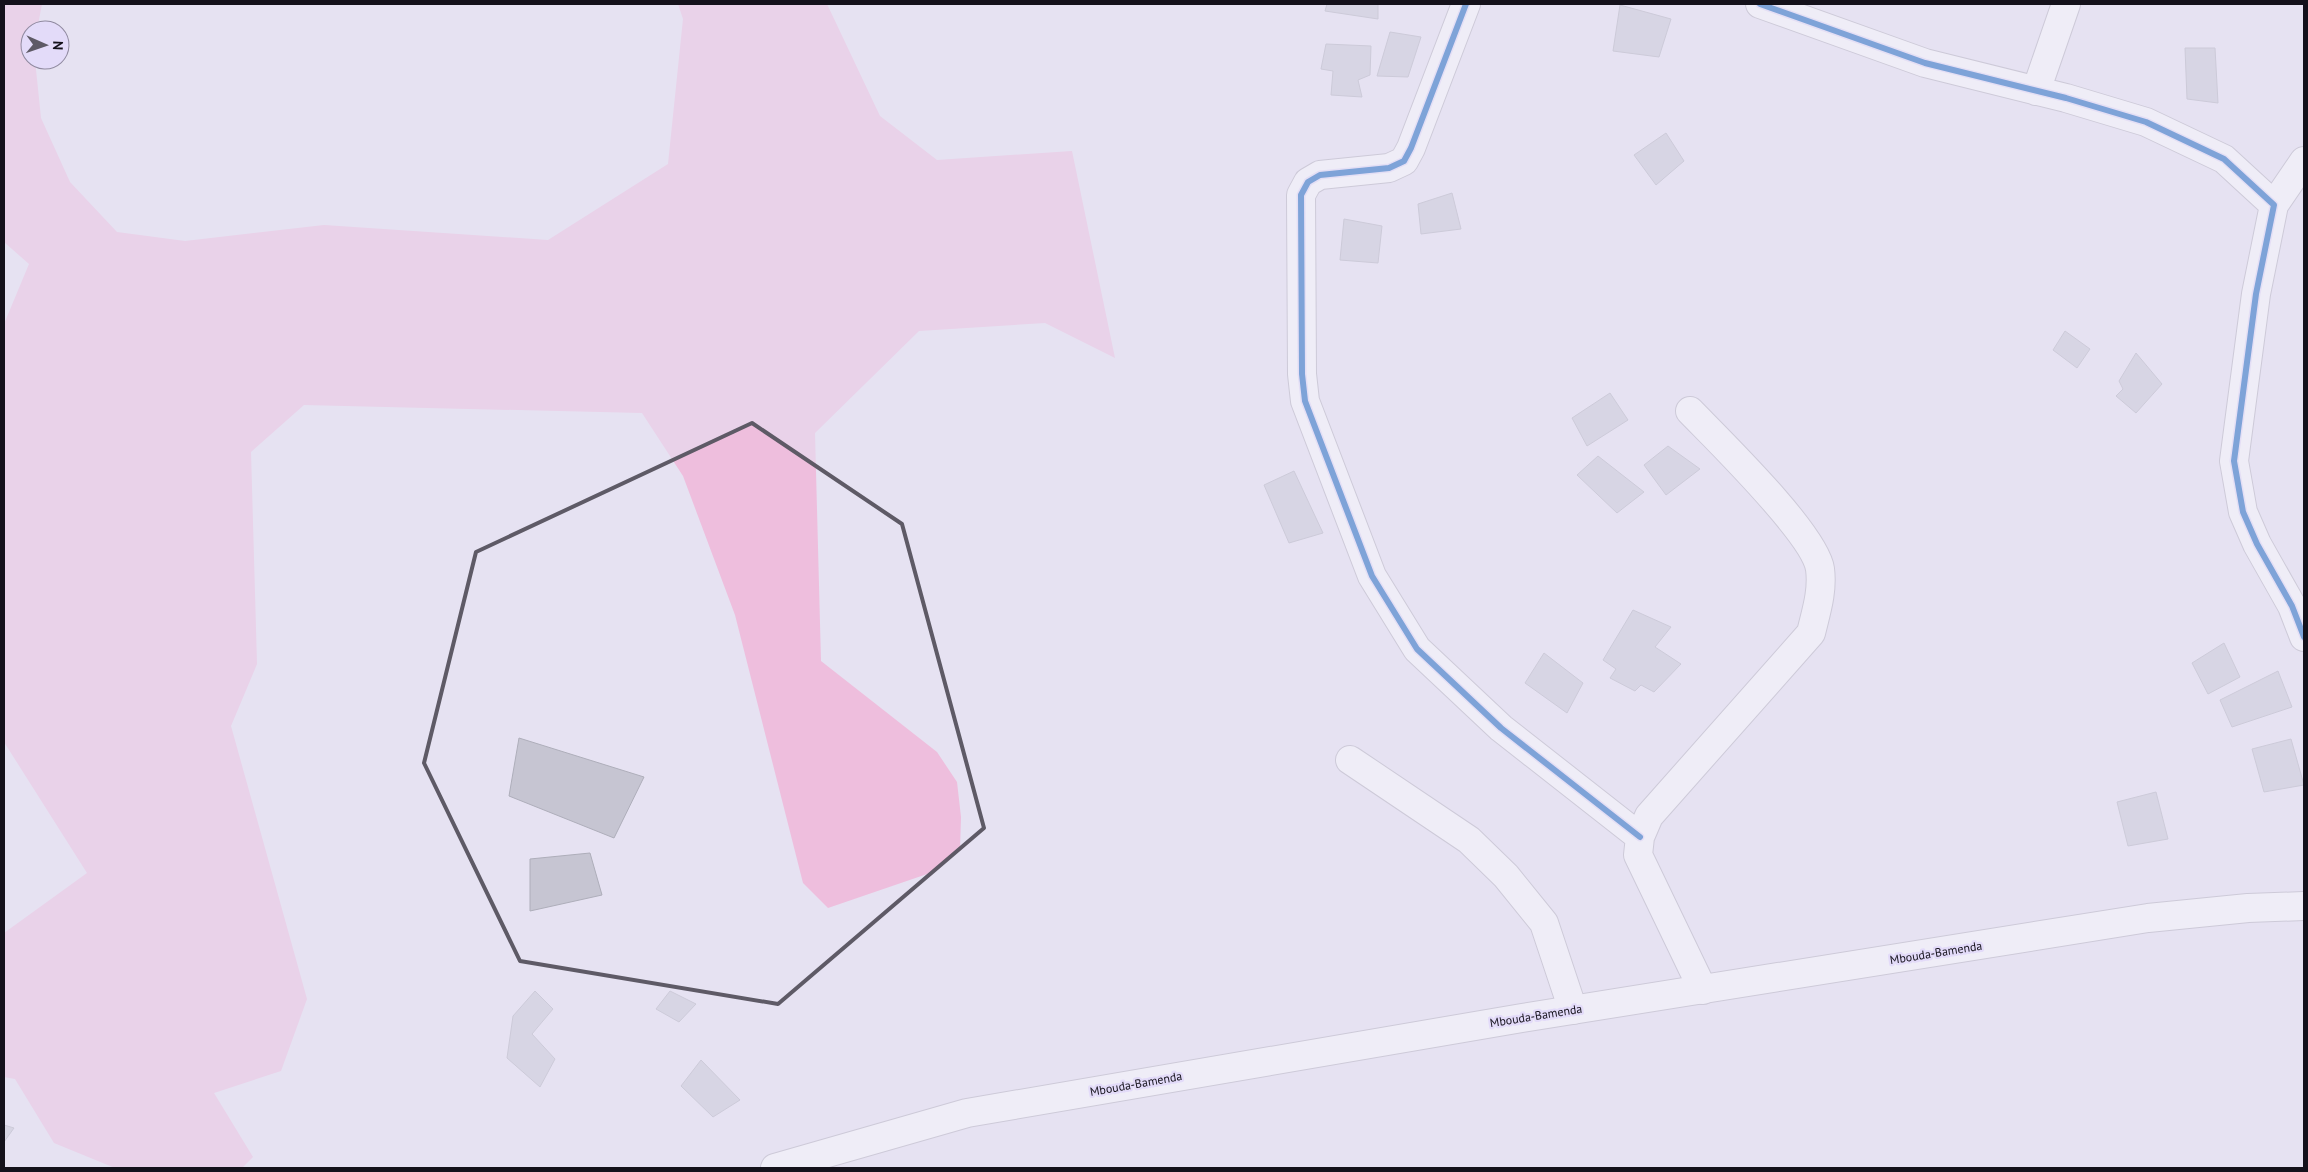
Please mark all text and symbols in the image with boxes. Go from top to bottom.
north arrow [20,20,70,70]
text: N [49,41,67,50]
street label: Mbouda-Bamenda [1889,938,1983,967]
street label: Mbouda-Bamenda [1489,1001,1583,1030]
street label: Mbouda-Bamenda [1089,1068,1183,1099]

